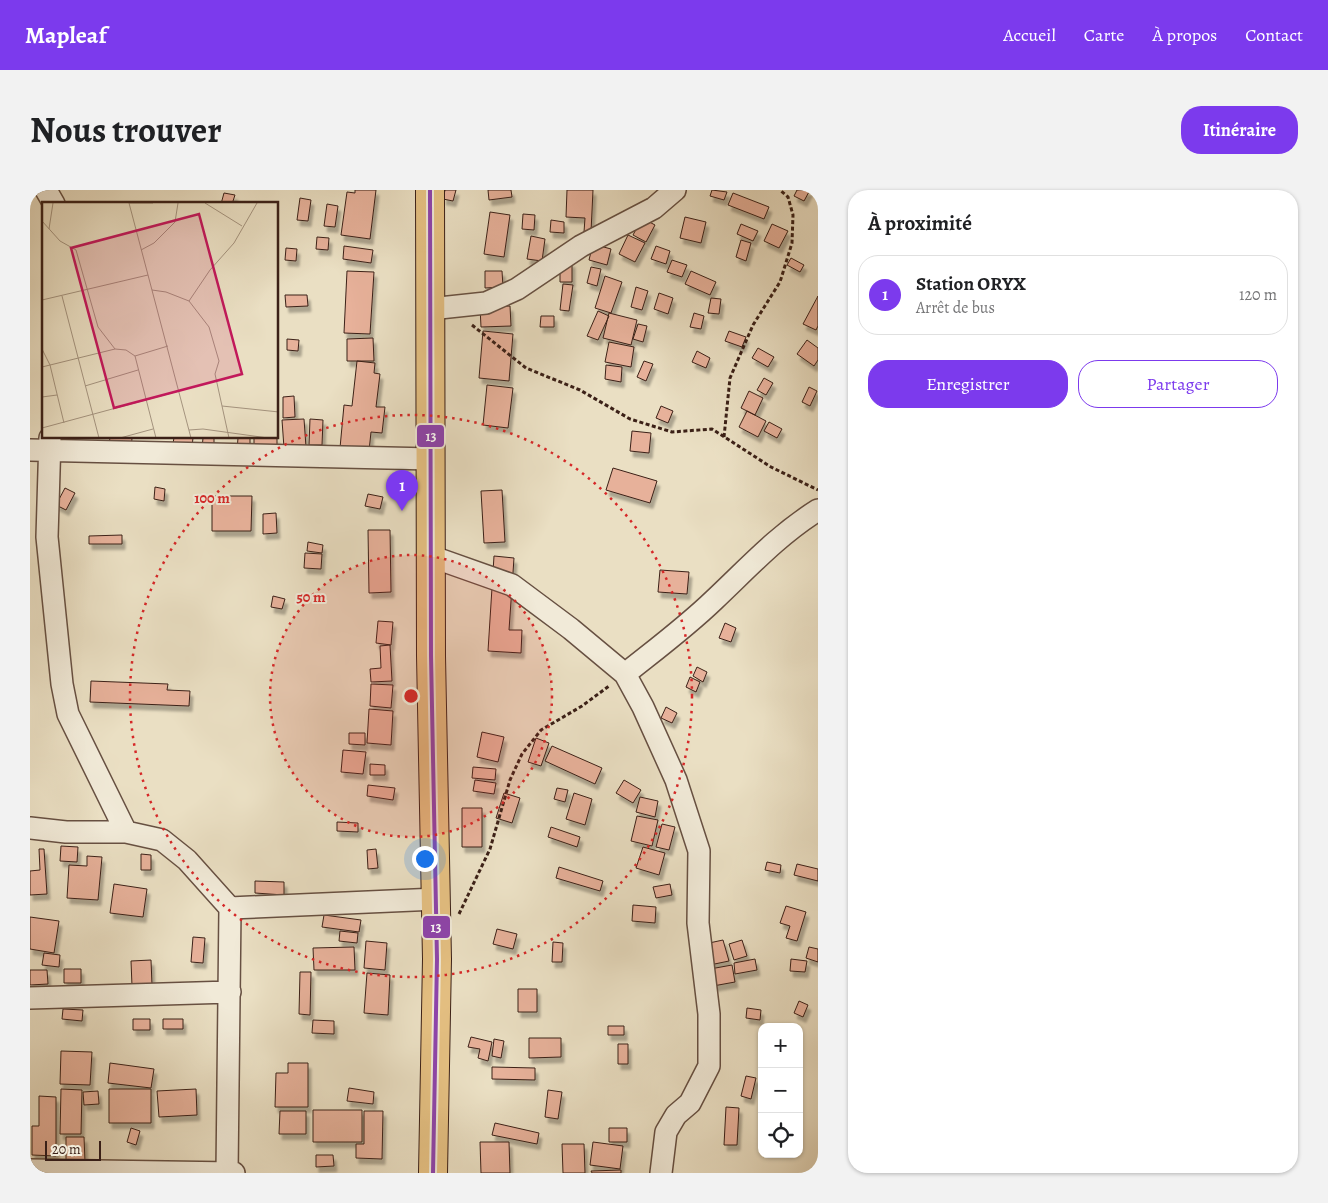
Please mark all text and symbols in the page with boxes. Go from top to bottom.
text: Mapleaf [25,19,107,51]
text: Accueil [1003,23,1056,47]
text: Carte [1084,23,1124,47]
text: À propos [1152,23,1217,47]
text: Contact [1245,23,1303,47]
text: Nous trouver [30,106,222,154]
button: Itinéraire [1181,106,1298,154]
inset map [42,202,279,439]
text: À proximité [868,209,972,237]
text: Station ORYX [916,271,1026,297]
text: 1 [882,284,888,306]
text: 120 m [1239,284,1277,306]
text: Arrêt de bus [916,297,995,319]
button: Enregistrer [868,360,1068,408]
button: Partager [1078,360,1278,408]
line badge: 13 [416,424,445,448]
text: 13 [425,427,437,446]
pin: 1 [386,470,418,511]
text: 100 m [194,488,230,508]
text: 50 m [296,587,326,607]
centre of rings [402,687,420,705]
your location [412,846,438,872]
line badge: 13 [422,915,451,939]
text: 13 [430,918,442,937]
map controls [758,1023,803,1158]
button: + [758,1023,803,1068]
button: − [758,1068,803,1113]
button: locate [758,1113,803,1158]
scale bar [45,1138,101,1161]
text: 20 m [52,1140,81,1159]

